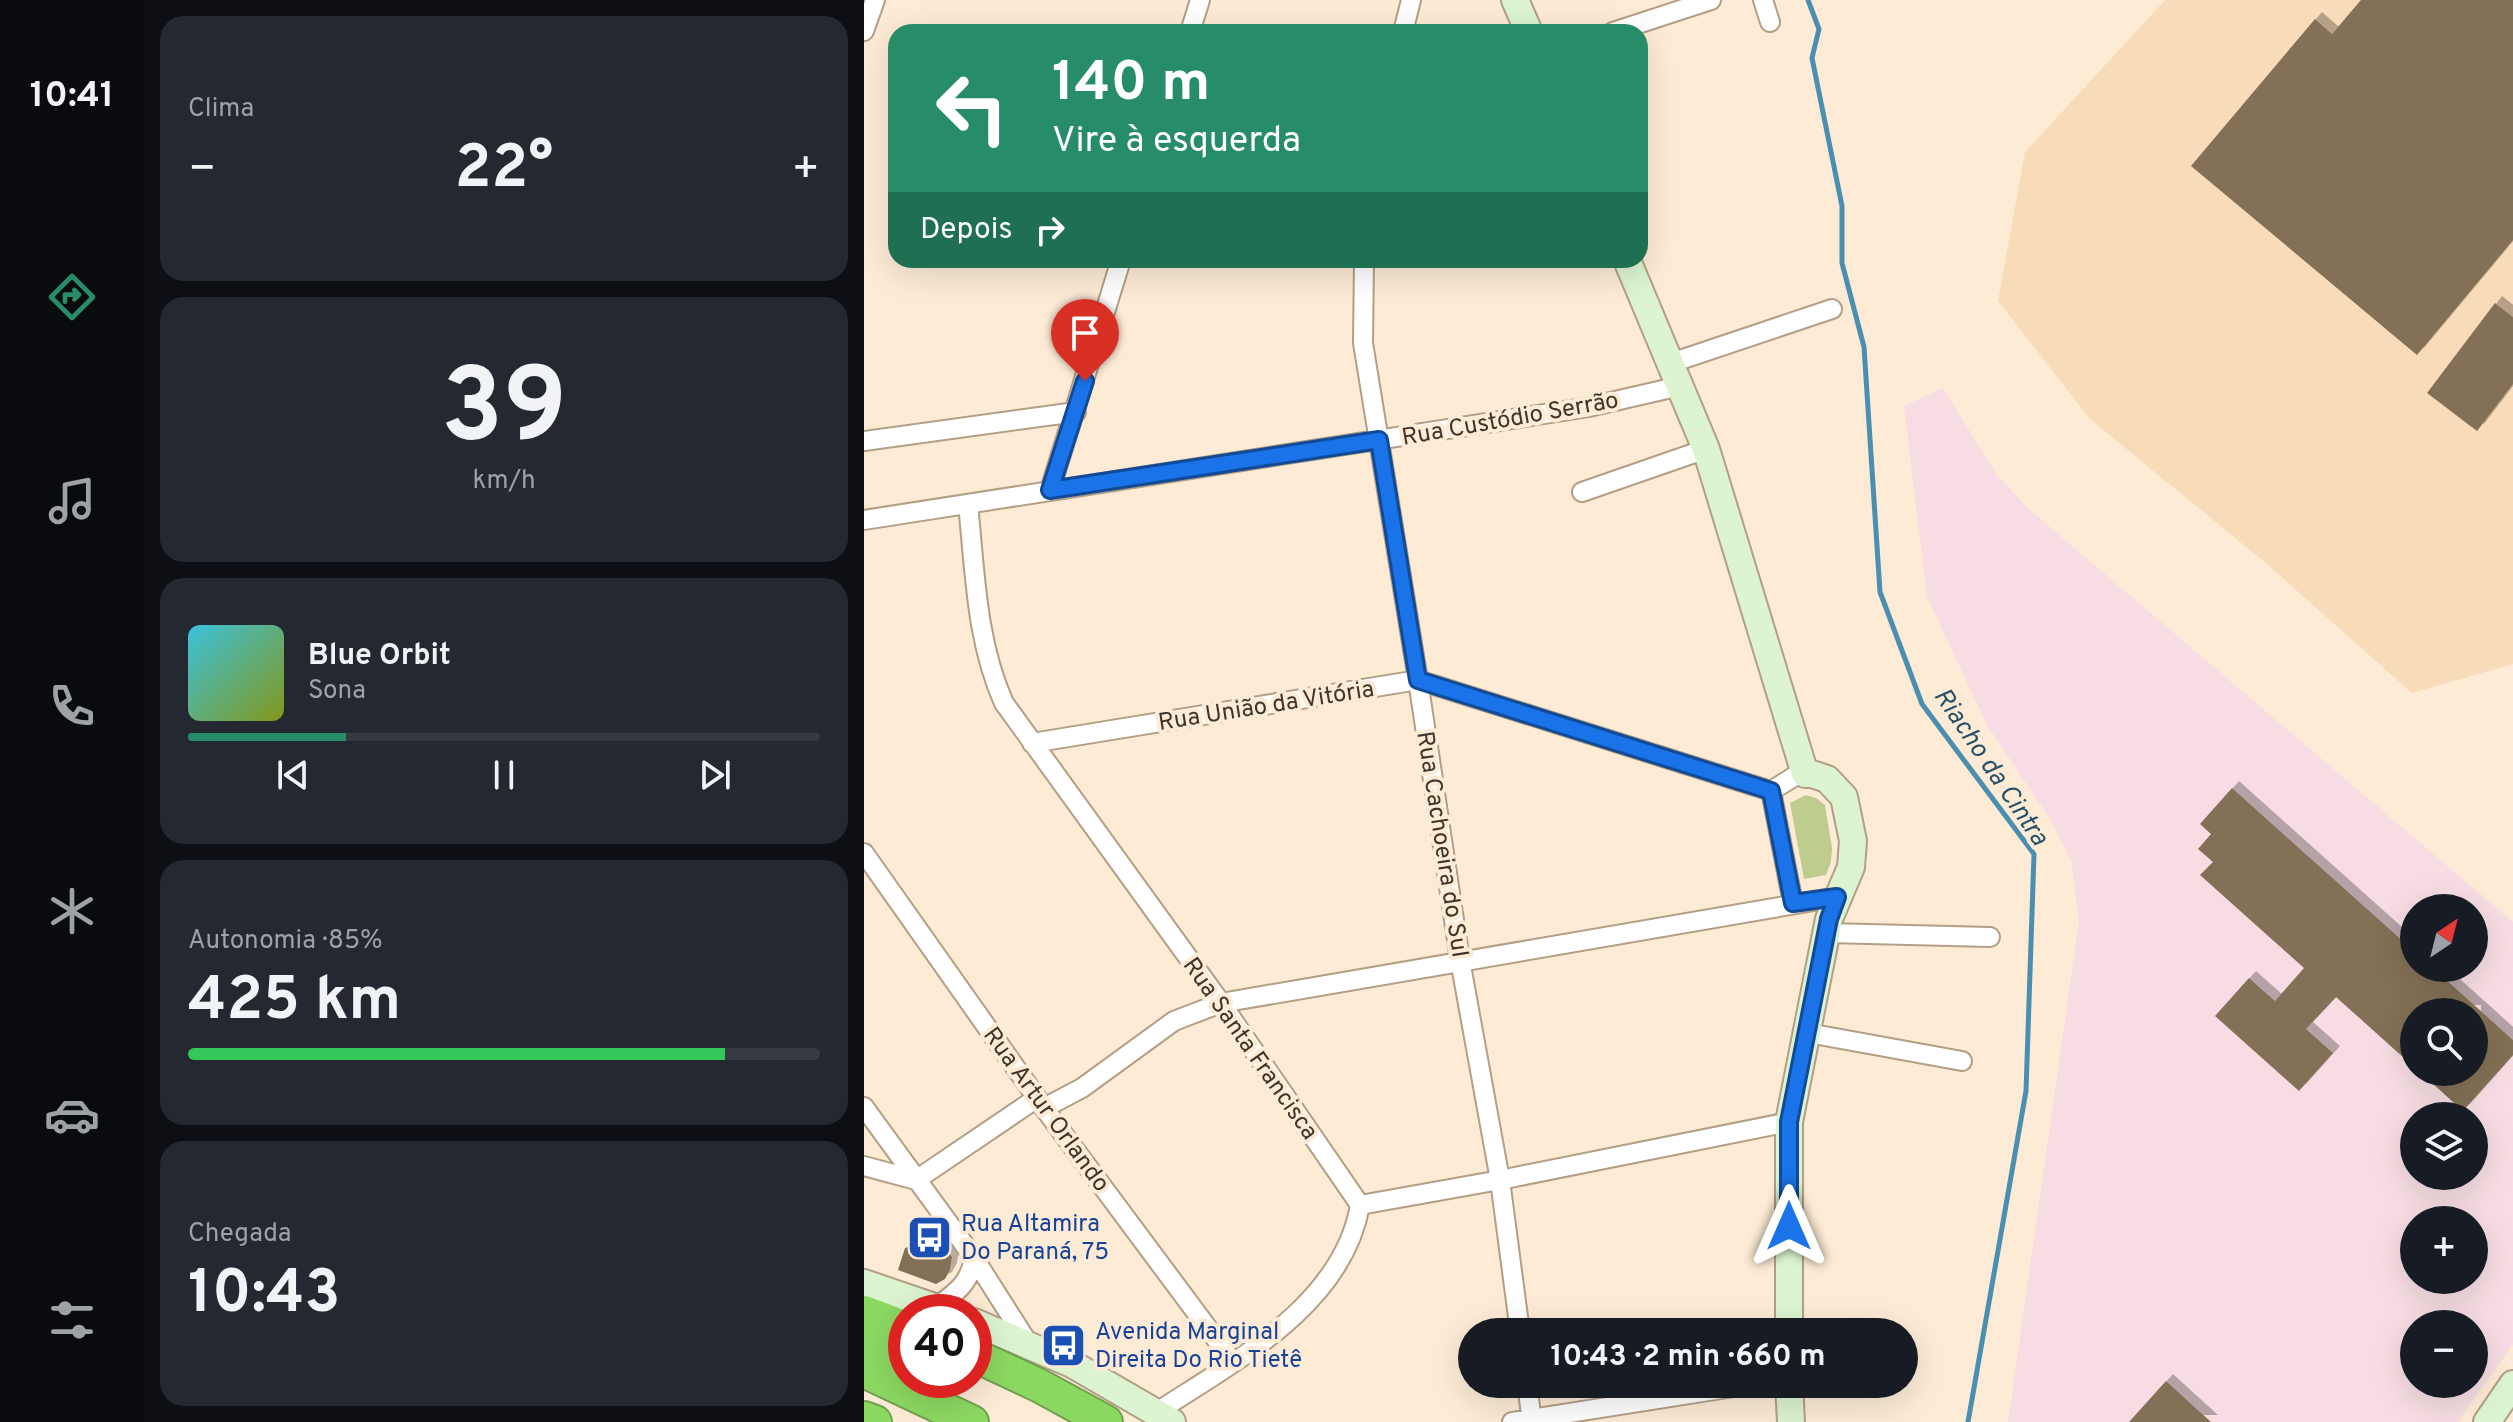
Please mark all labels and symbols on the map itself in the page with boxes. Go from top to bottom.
pin [1051,299,1119,381]
street label: Rua Custódio Serrão [1400,386,1621,454]
street label: Rua União da Vitória [1156,675,1376,739]
water label: Riacho da Cintra [1925,682,2055,853]
street label: Rua Cachoeira do Sul [1408,729,1474,960]
north arrow [2400,894,2488,982]
street label: Rua Santa Francisca [1175,952,1324,1146]
street label: Rua Artur Orlando [975,1022,1115,1198]
position arrow [1747,1184,1831,1268]
place label: Rua Altamira Do Paraná, 75 [961,1210,1109,1268]
bus stop icon: Rua Altamira Do Paraná, 75 [906,1213,954,1261]
speed limit sign: 40 [888,1294,992,1398]
place label: Avenida Marginal Direita Do Rio Tietê [1095,1318,1302,1376]
bus stop icon: Avenida Marginal Direita Do Rio Tietê [1040,1321,1088,1369]

